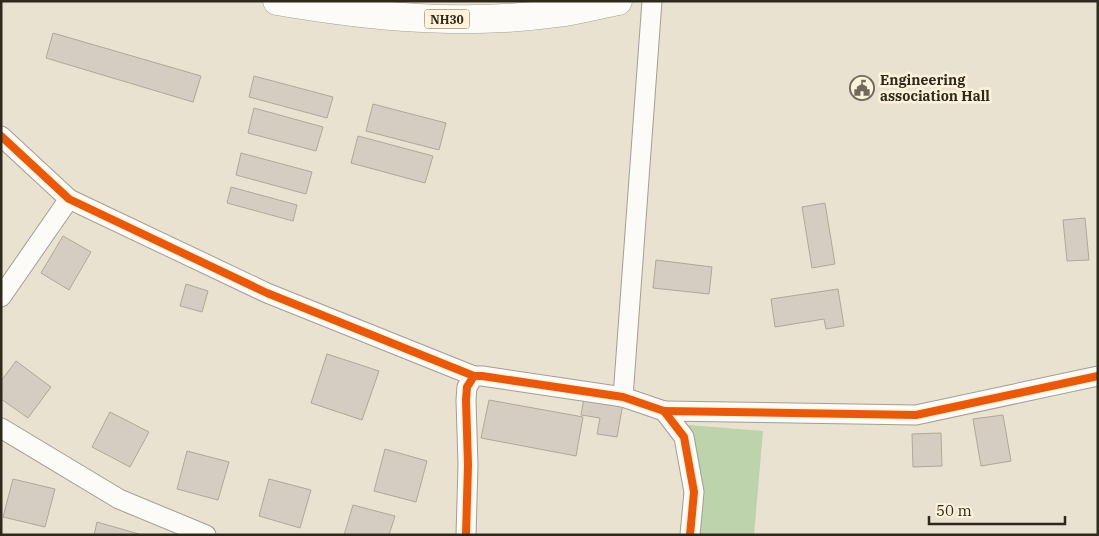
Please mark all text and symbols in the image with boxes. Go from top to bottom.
road number: NH30 [424,10,470,28]
place label: Engineering association Hall [880,71,990,105]
public building icon: Engineering association Hall [849,75,875,101]
scale bar [929,494,1065,526]
text: 50 m [936,501,972,520]

